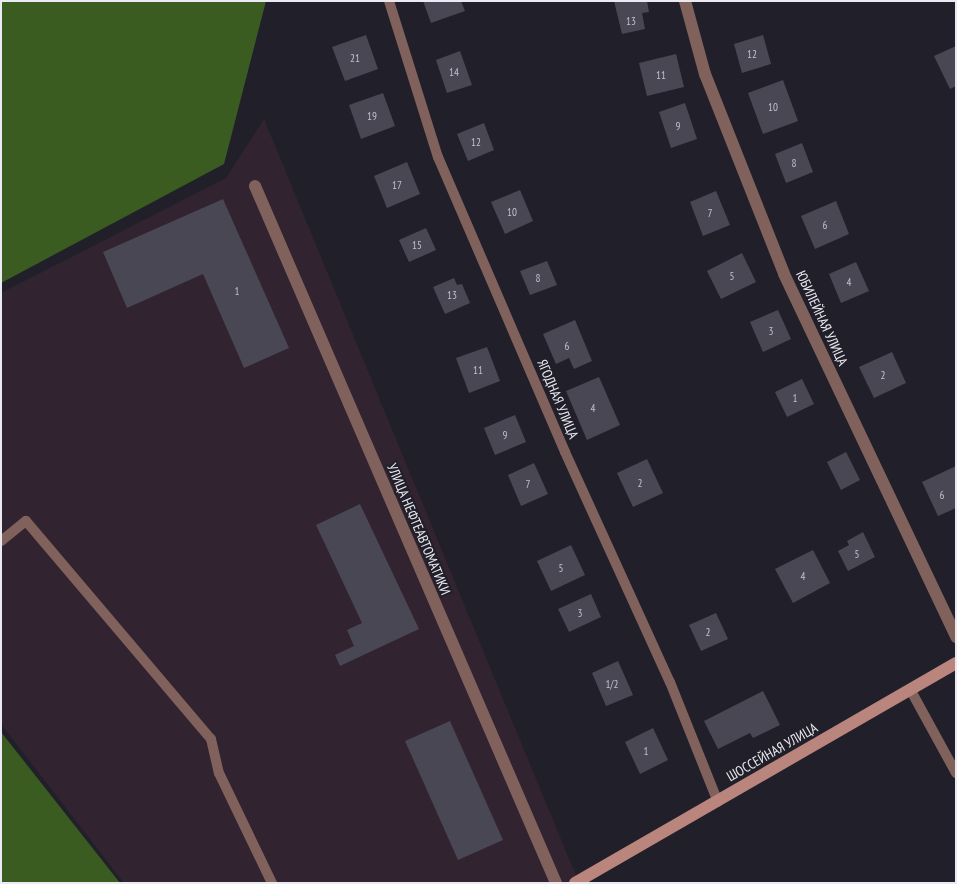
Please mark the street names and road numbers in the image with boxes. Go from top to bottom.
street label: ЮБИЛЕЙНАЯ УЛИЦА [793,268,851,368]
street label: ЯГОДНАЯ УЛИЦА [534,357,582,441]
street label: УЛИЦА НЕФТЕАВТОМАТИКИ [384,460,454,598]
street label: ШОССЕЙНАЯ УЛИЦА [724,719,820,785]

